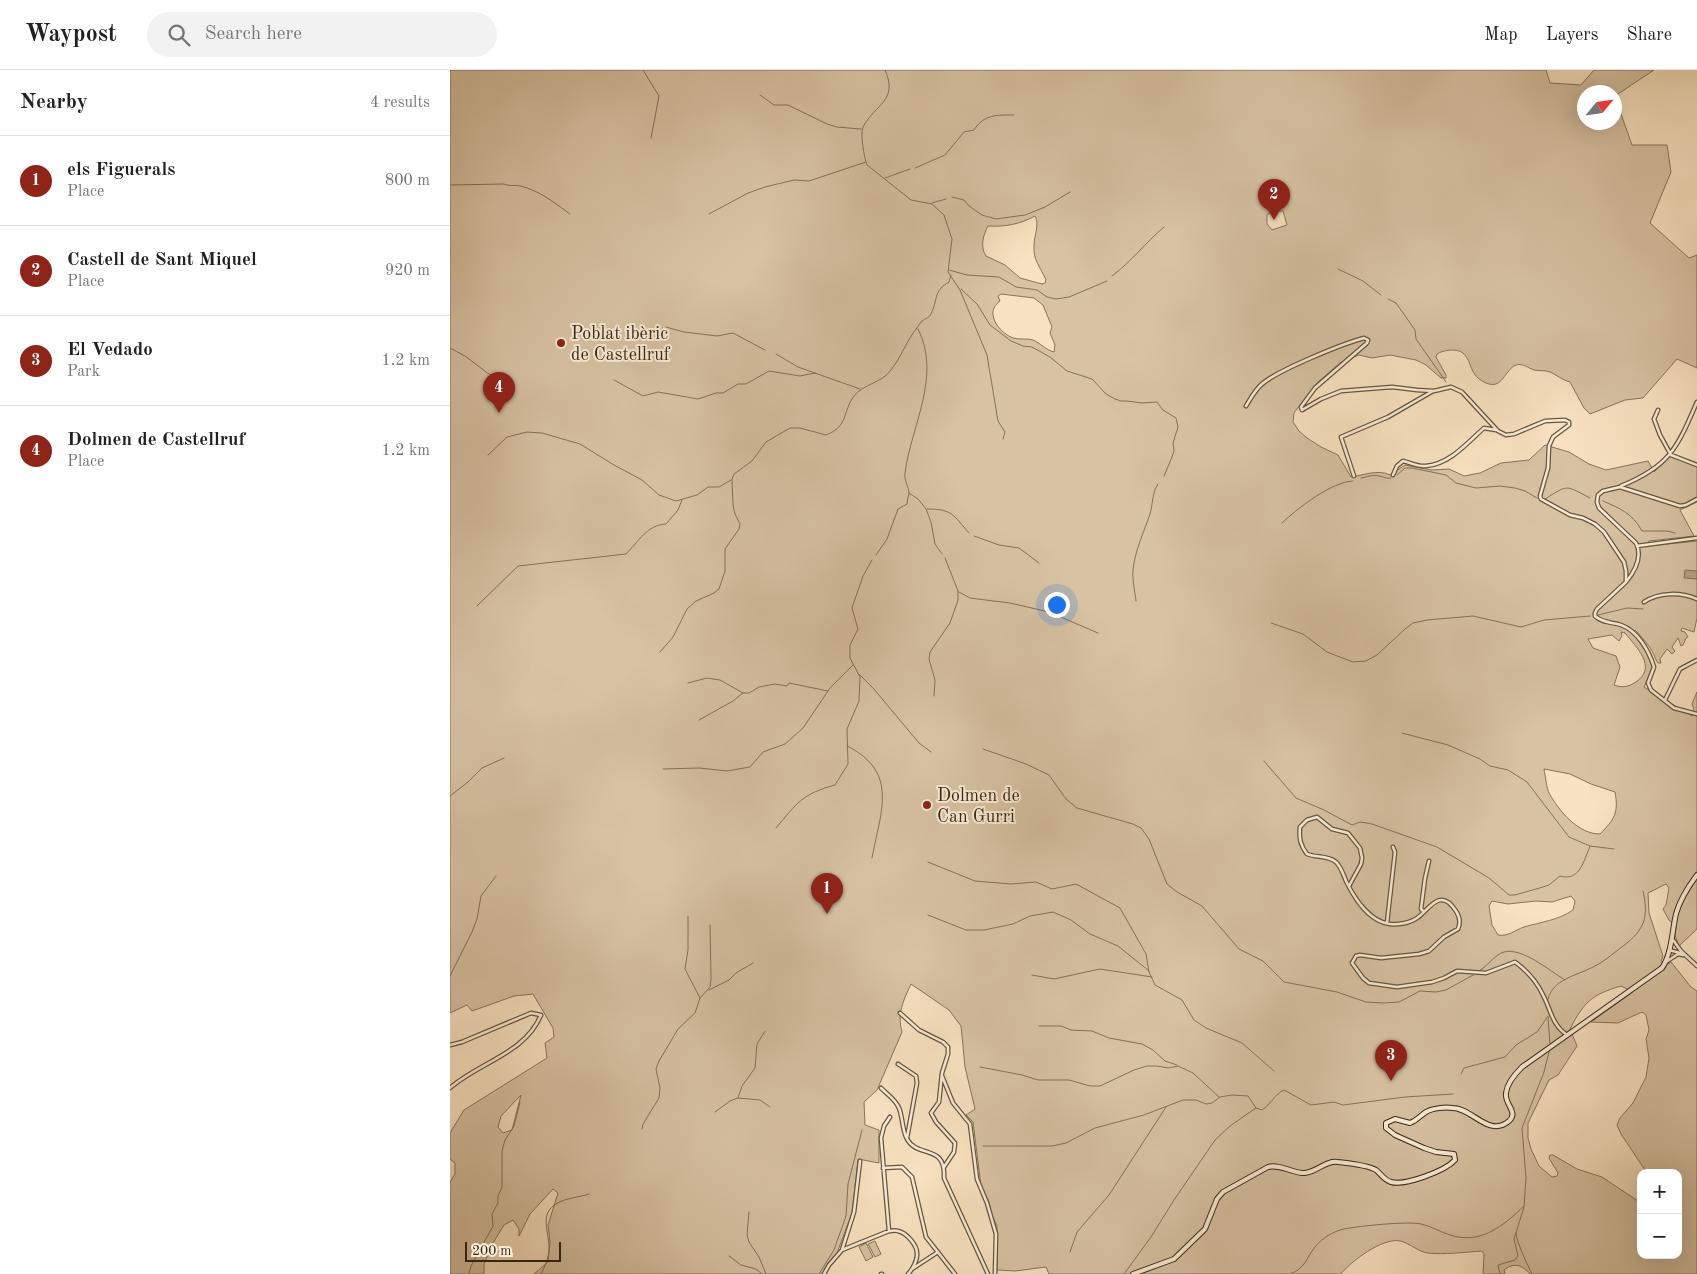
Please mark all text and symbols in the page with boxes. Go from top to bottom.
search box [147,12,497,57]
icon: search [165,21,193,49]
text: Waypost [25,23,117,47]
text: Search here [205,25,302,44]
text: Map [1484,26,1518,44]
text: Layers [1546,26,1598,44]
text: Share [1626,26,1672,44]
north arrow [1577,85,1622,130]
text: Nearby [20,92,88,113]
text: 4 results [370,95,430,111]
text: els Figuerals [67,161,176,180]
text: 1 [31,173,41,189]
text: 800 m [385,173,430,189]
pin: 2 [1258,179,1290,220]
text: Place [67,184,104,200]
text: Castell de Sant Miquel [67,251,257,270]
text: 2 [31,263,41,279]
text: 920 m [385,263,430,279]
text: Place [67,274,104,290]
place label: Poblat ibèric de Castellruf [571,325,671,364]
marker: Poblat ibèric de Castellruf [555,337,567,349]
text: El Vedado [67,341,153,360]
text: 3 [31,353,41,369]
text: 1.2 km [381,353,430,369]
text: Park [67,364,100,380]
pin: 4 [483,372,515,413]
text: Dolmen de Castellruf [67,431,245,450]
text: 4 [31,443,41,459]
text: 1.2 km [381,443,430,459]
text: Place [67,454,104,470]
your location [1044,592,1070,618]
place label: Dolmen de Can Gurri [937,787,1020,826]
marker: Dolmen de Can Gurri [921,799,933,811]
pin: 1 [811,873,843,914]
pin: 3 [1375,1040,1407,1081]
map controls [1637,1169,1682,1259]
button: + [1637,1169,1682,1214]
button: − [1637,1214,1682,1259]
scale bar [465,1239,561,1262]
text: 200 m [472,1244,511,1258]

